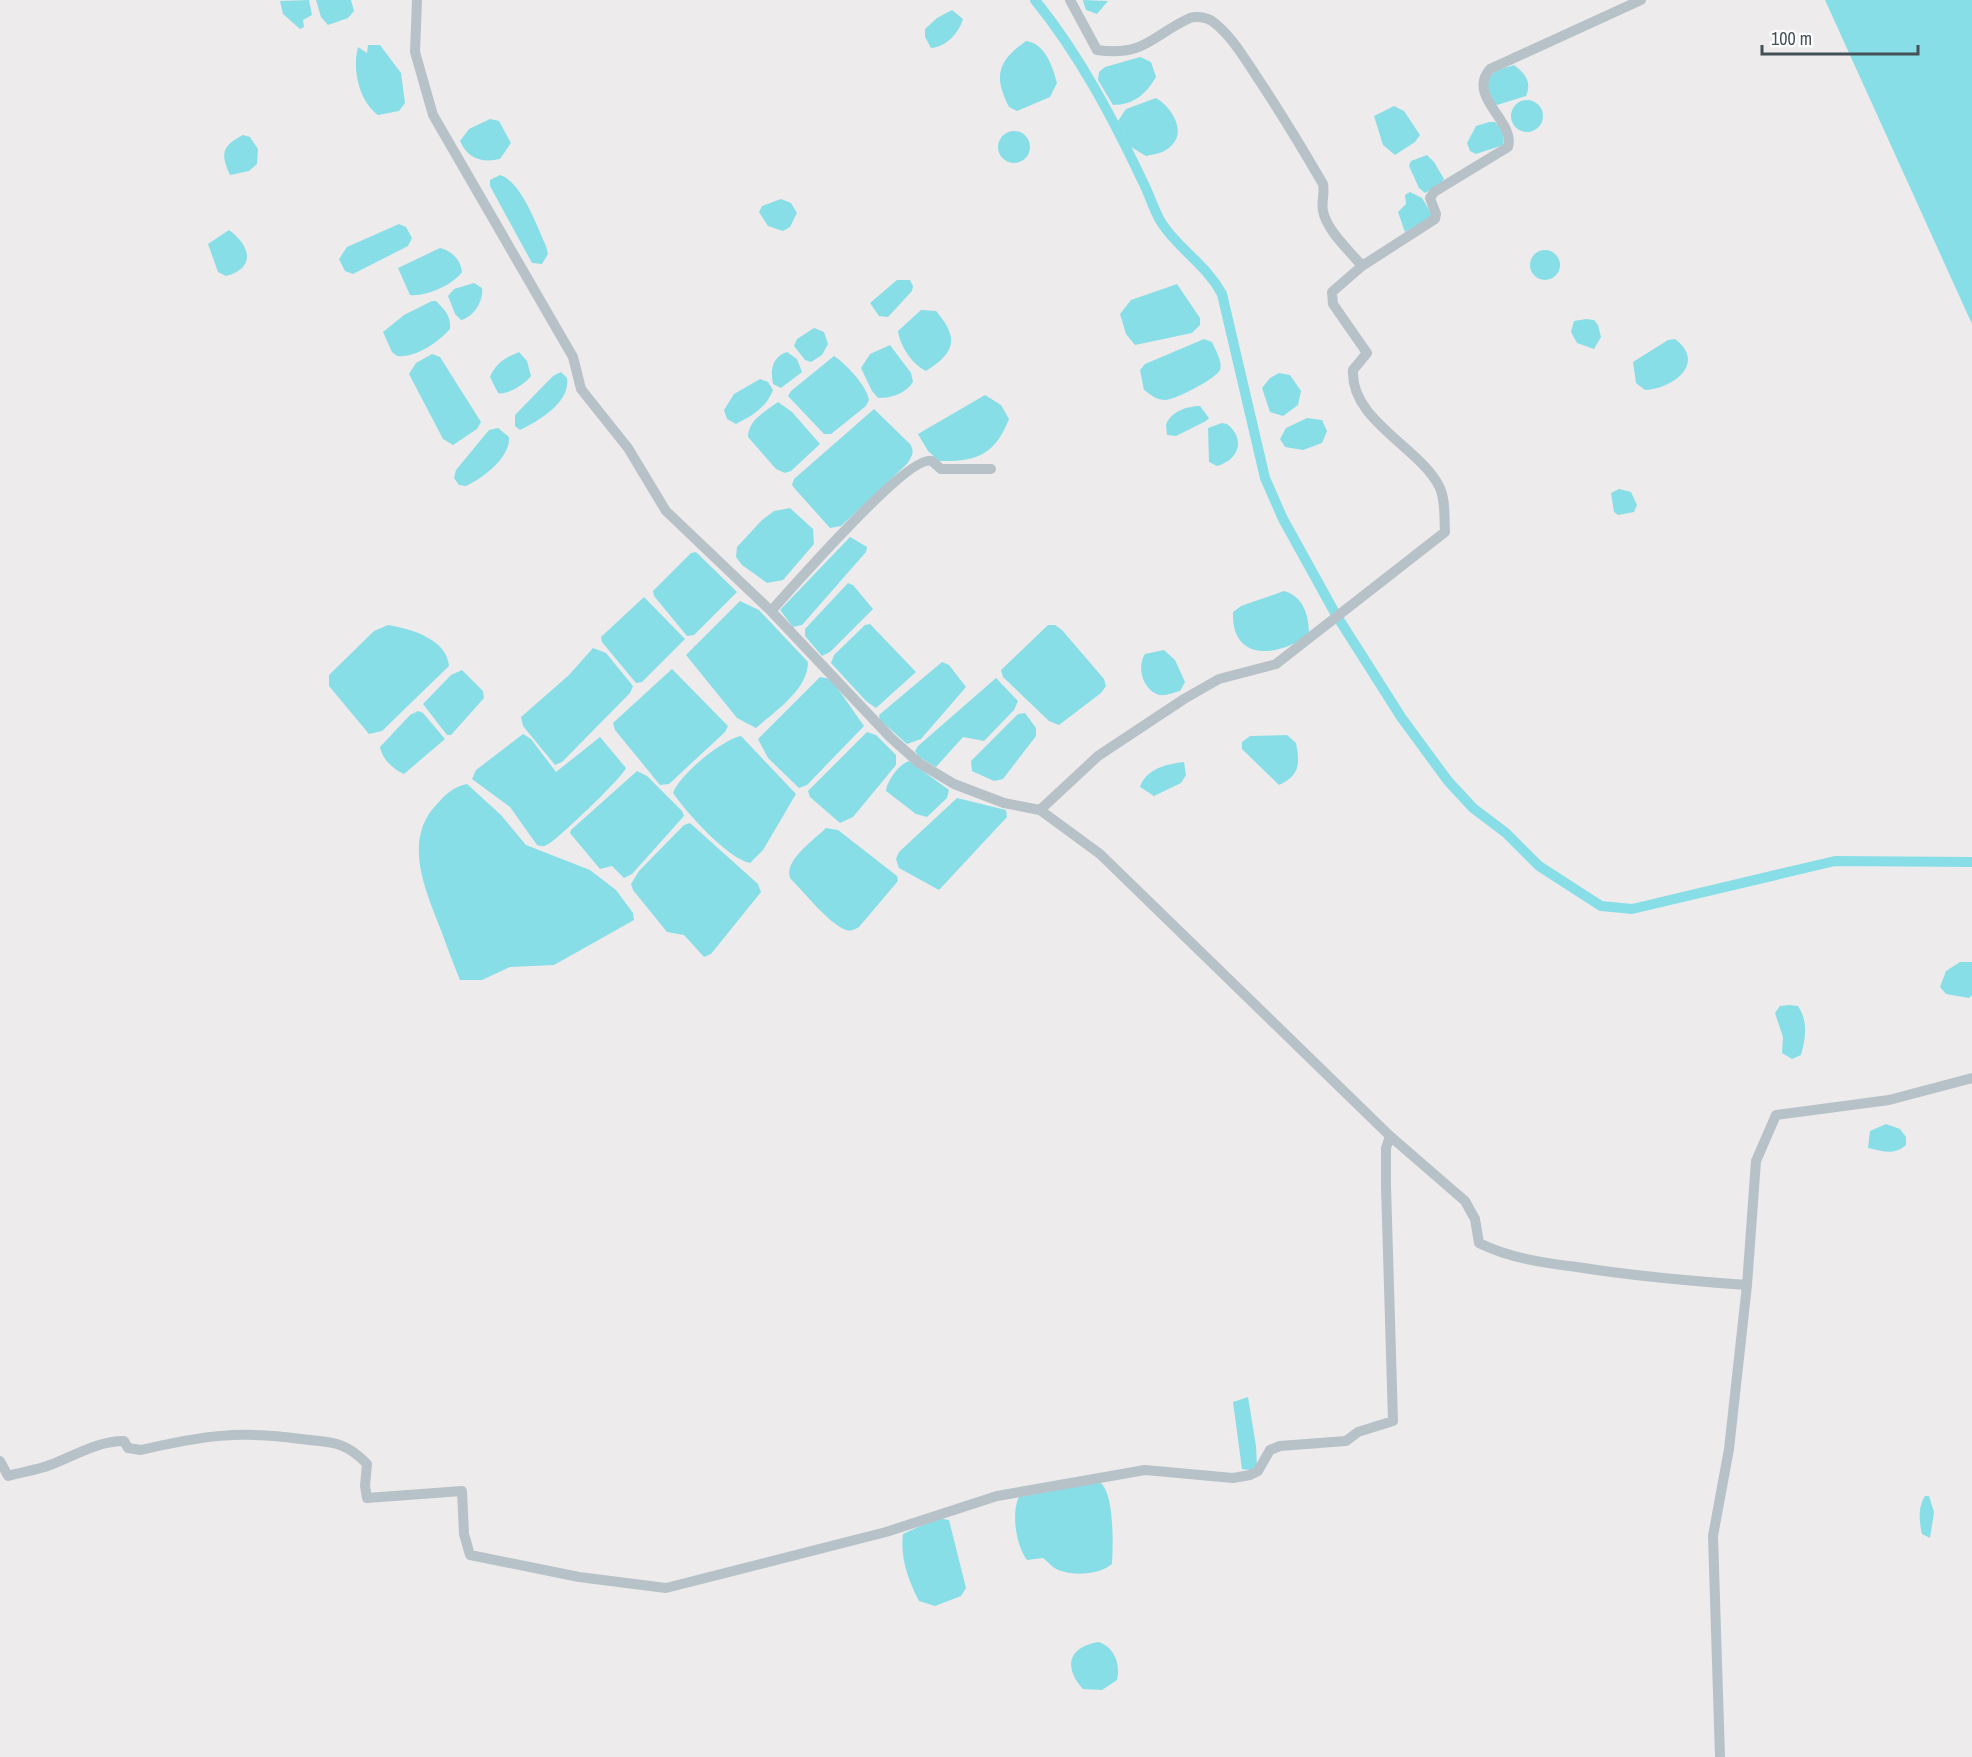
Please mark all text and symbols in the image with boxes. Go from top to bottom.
scale bar [1762,18,1918,56]
text: 100 m [1771,26,1812,51]

